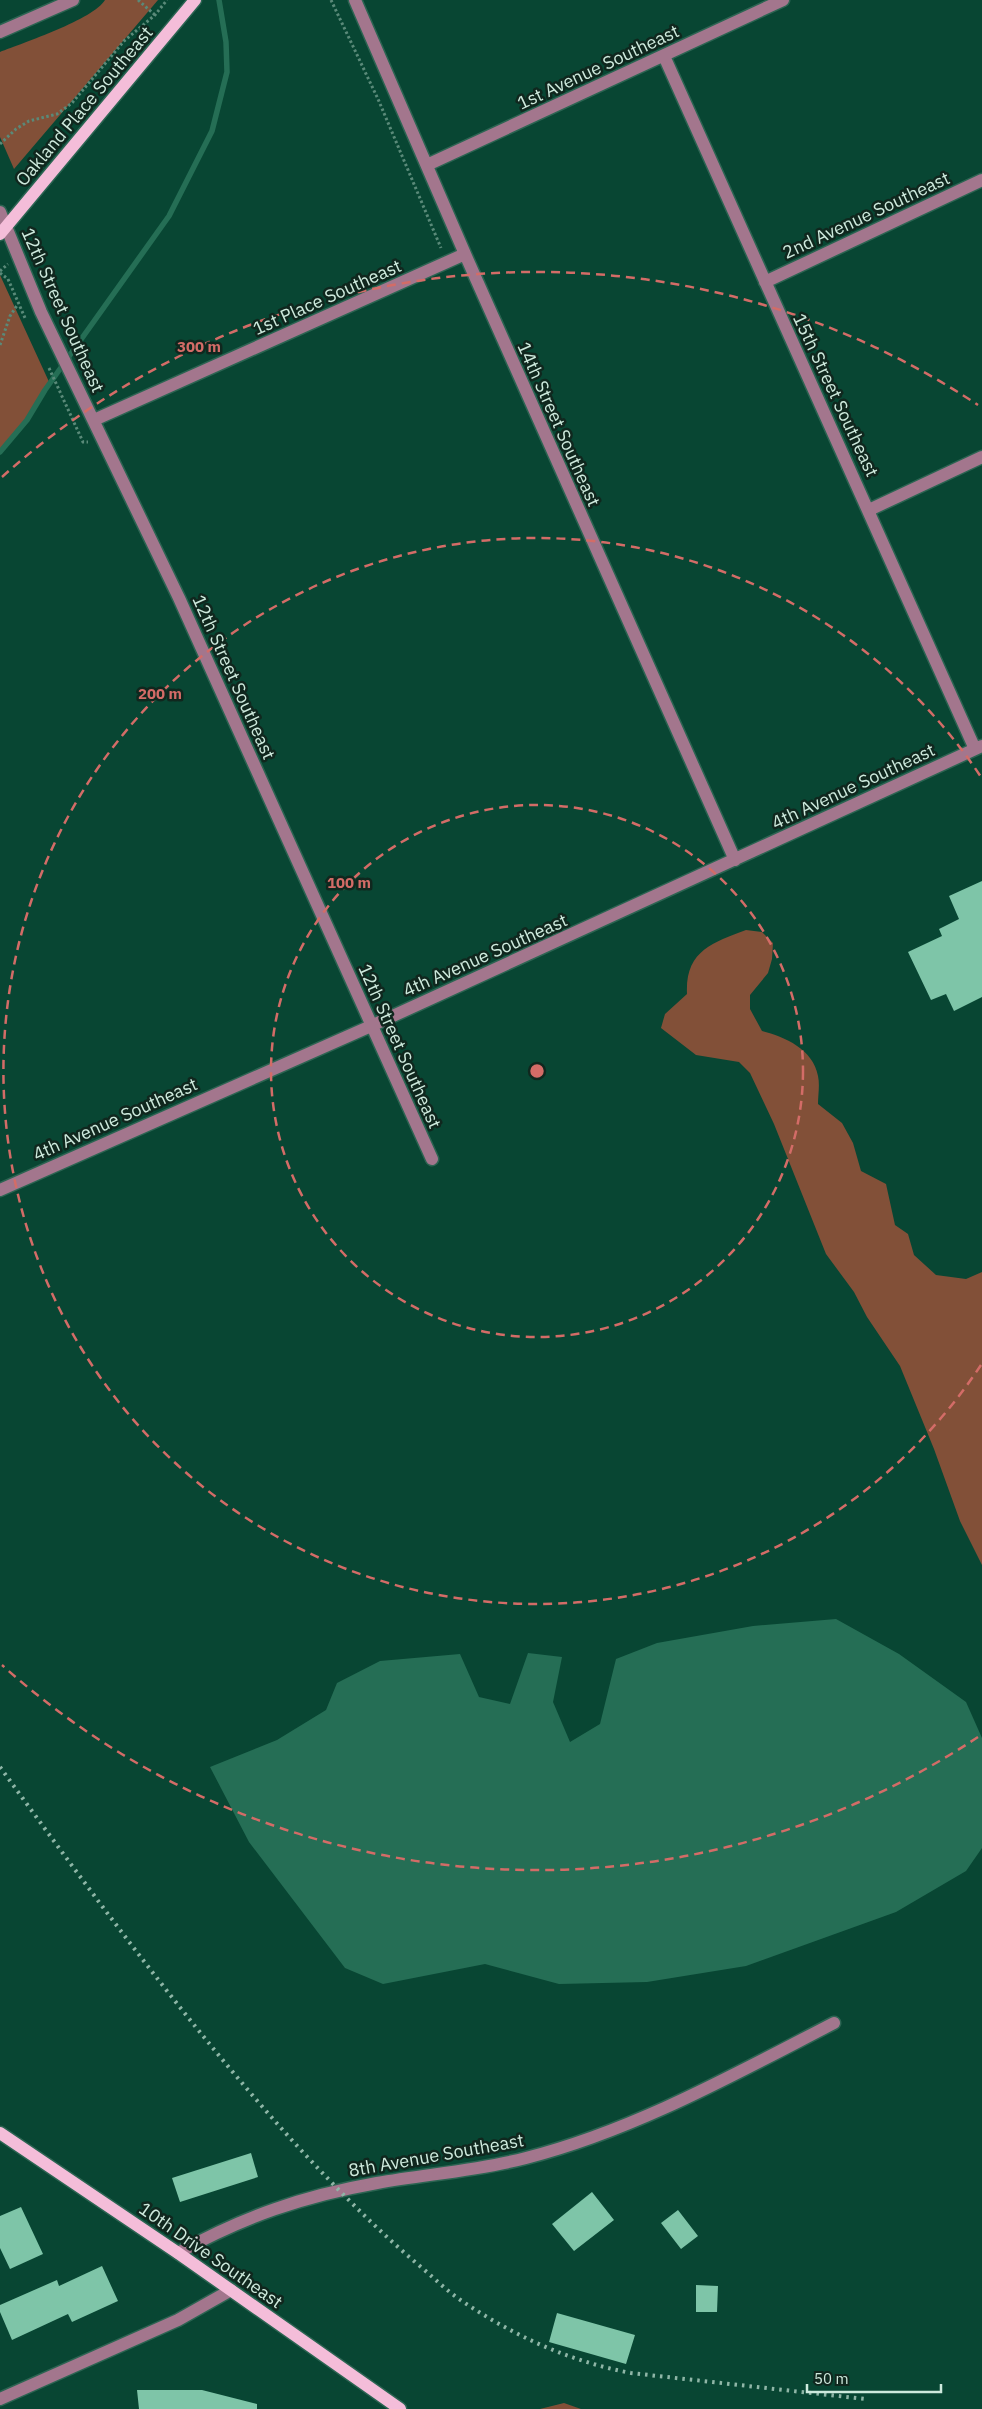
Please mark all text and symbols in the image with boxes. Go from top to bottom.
street label: 1st Avenue Southeast [513,19,683,115]
street label: Oakland Place Southeast [10,21,158,191]
street label: 2nd Avenue Southeast [779,166,953,264]
street label: 12th Street Southeast [16,224,110,396]
street label: 1st Place Southeast [249,254,405,340]
street label: 15th Street Southeast [788,310,884,480]
text: 300 m [177,337,221,356]
street label: 14th Street Southeast [512,338,606,510]
street label: 12th Street Southeast [187,591,281,763]
text: 200 m [138,684,182,703]
street label: 4th Avenue Southeast [768,738,938,834]
text: 100 m [327,873,371,892]
street label: 4th Avenue Southeast [399,908,571,1002]
street label: 12th Street Southeast [353,960,447,1132]
centre of rings [528,1062,546,1080]
street label: 4th Avenue Southeast [29,1072,201,1166]
street label: 8th Avenue Southeast [347,2128,525,2182]
street label: 10th Drive Southeast [135,2197,287,2313]
scale bar [807,2362,941,2394]
text: 50 m [814,2369,849,2388]

